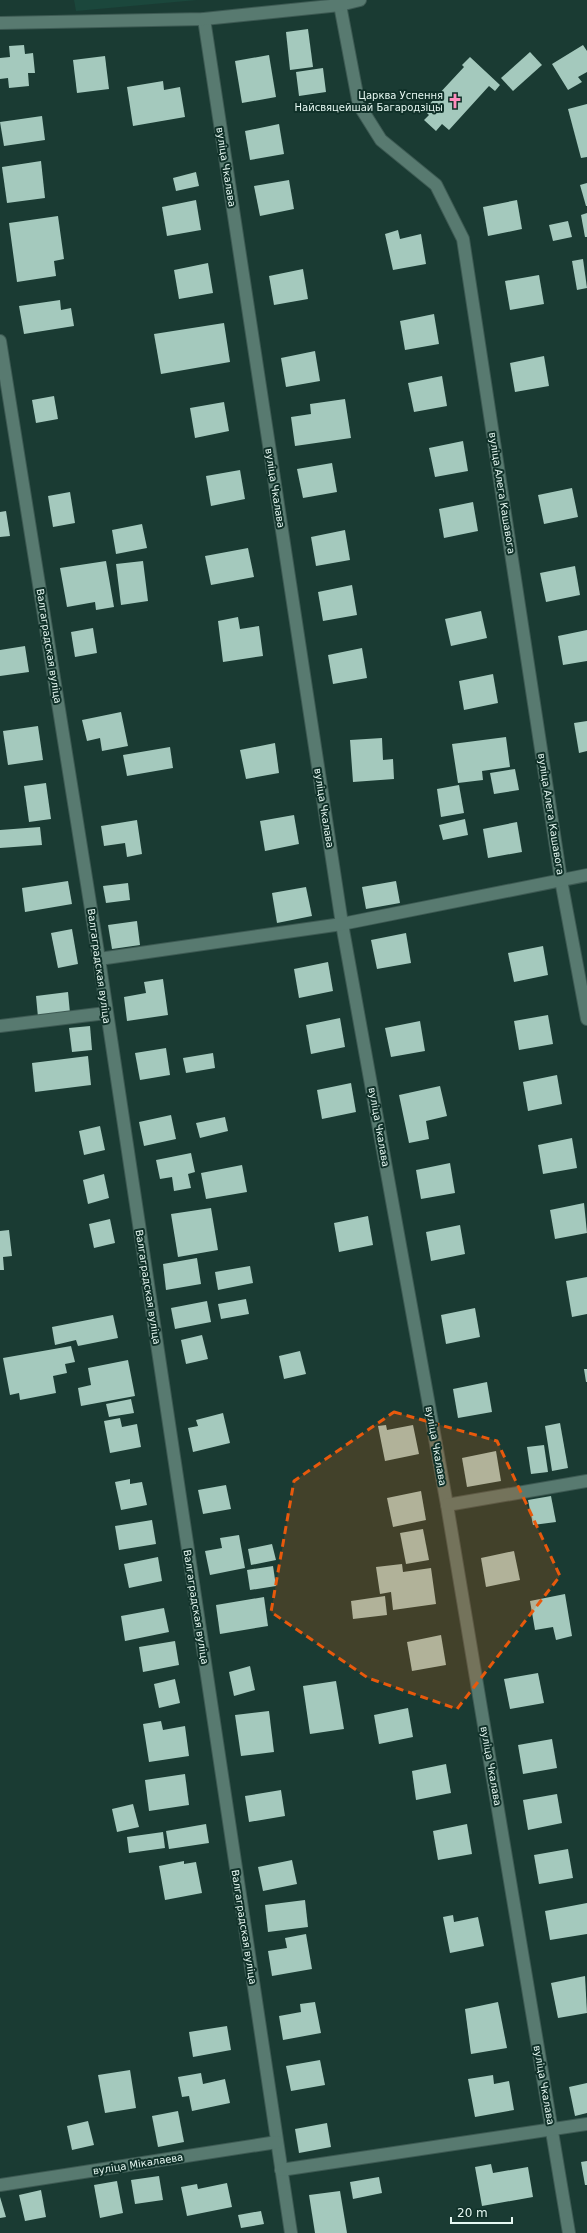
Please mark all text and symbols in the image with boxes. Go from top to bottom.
place label: Царква Успення Найсвяцейшай Багародзіцы [294,90,443,113]
church icon: Царква Успення Найсвяцейшай Багародзіцы [446,92,464,110]
street label: вуліца Чкалава [214,126,238,208]
street label: вуліца Алега Кашавога [487,431,517,555]
street label: вуліца Чкалава [263,447,287,529]
street label: Валгаградская вуліца [34,588,64,704]
street label: вуліца Алега Кашавога [536,752,566,876]
street label: вуліца Чкалава [312,767,336,849]
street label: Валгаградская вуліца [85,908,113,1024]
street label: вуліца Чкалава [367,1086,391,1168]
street label: Валгаградская вуліца [133,1229,163,1345]
street label: вуліца Чкалава [424,1405,448,1487]
street label: Валгаградская вуліца [181,1549,211,1665]
street label: вуліца Чкалава [479,1725,503,1807]
street label: Валгаградская вуліца [229,1869,259,1985]
street label: вуліца Чкалава [532,2044,556,2126]
street label: вуліца Мікалаева [92,2151,184,2177]
scale bar [451,2199,512,2225]
text: 20 m [457,2206,488,2220]

